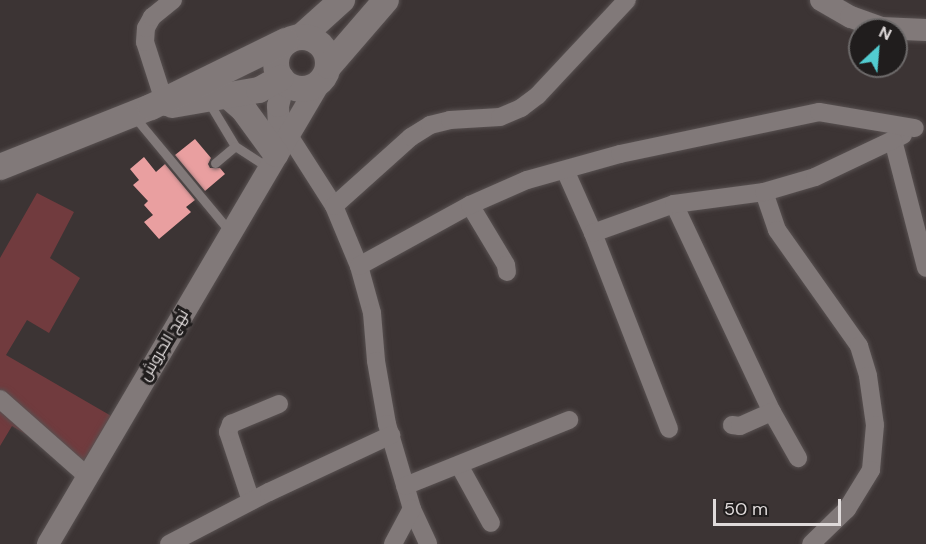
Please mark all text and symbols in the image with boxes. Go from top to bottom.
north arrow [848,18,908,78]
text: N [875,21,895,45]
street label: نهج الحروش [135,306,193,384]
scale bar [716,487,844,525]
text: 50 m [724,497,768,521]

